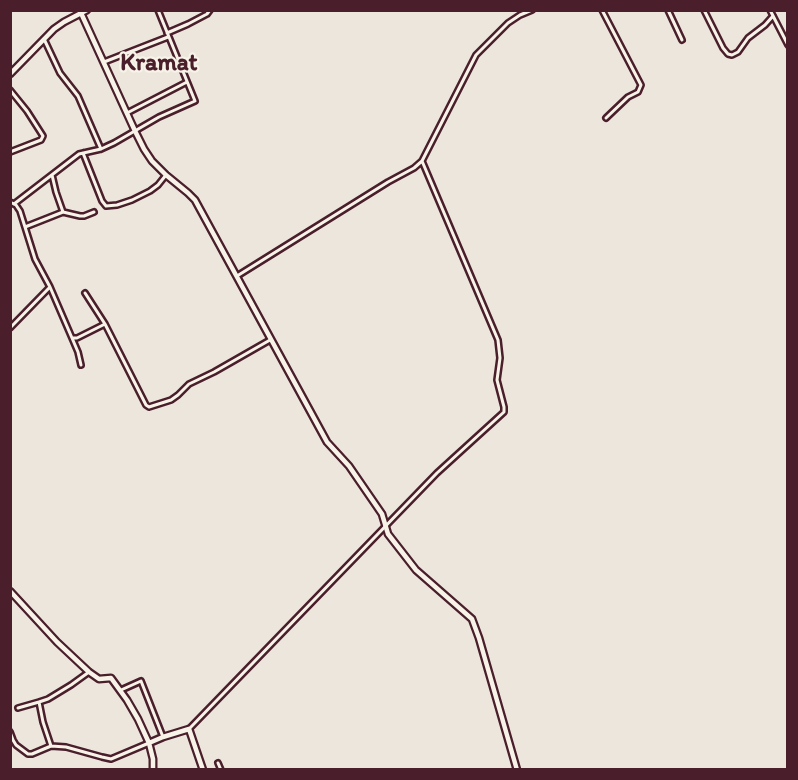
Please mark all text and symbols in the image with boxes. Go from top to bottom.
district label: Kramat [120,50,198,78]

